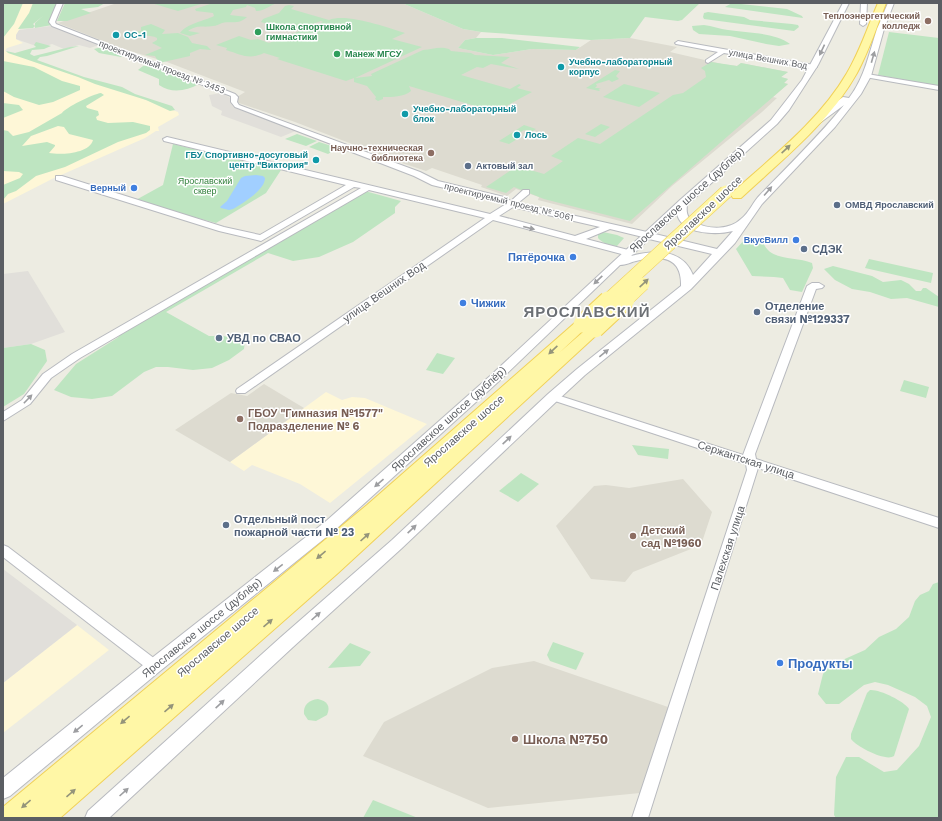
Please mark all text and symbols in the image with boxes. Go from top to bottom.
place label: Теплоэнергетический колледж [823,11,921,31]
marker: Теплоэнергетический колледж [923,16,933,26]
place label: Школа спортивной гимнастики [266,22,351,42]
marker: Школа спортивной гимнастики [253,27,263,37]
marker: ОС-1 [111,30,121,40]
place label: ОС-1 [124,30,146,40]
street label: проектируемый проезд № 3453 [98,38,226,96]
one-way arrow [819,45,825,56]
street label: улица Вешних Вод [728,47,809,71]
marker: Манеж МГСУ [332,49,342,59]
place label: Манеж МГСУ [345,49,402,59]
one-way arrow [870,51,876,63]
place label: Учебно-лабораторный корпус [569,57,672,77]
marker: Учебно-лабораторный корпус [556,62,566,72]
place label: Учебно-лабораторный блок [413,104,516,124]
marker: Учебно-лабораторный блок [400,109,410,119]
marker: Лось [512,130,522,140]
place label: Лось [525,130,548,140]
place label: Научно-техническая библиотека [330,143,424,163]
one-way arrow [781,144,791,154]
street label: Ярославское шоссе (дублёр) [627,145,747,255]
marker: Научно-техническая библиотека [426,148,436,158]
place label: ГБУ Спортивно-досуговый центр "Виктория" [186,150,308,170]
marker: ГБУ Спортивно-досуговый центр "Виктория" [311,155,321,165]
marker: Актовый зал [463,161,473,171]
place label: Актовый зал [476,161,533,171]
street label: Ярославское шоссе [661,173,745,253]
park label: Ярославский сквер [178,176,232,196]
street label: проектируемый проезд № 5061 [443,181,575,223]
place label: Верный [90,183,126,193]
marker: Верный [129,183,139,193]
one-way arrow [764,186,773,197]
marker: ОМВД Ярославский [832,200,842,210]
place label: ОМВД Ярославский [845,200,934,210]
one-way arrow [523,225,535,231]
place label: ВкусВилл [744,235,788,245]
marker: ВкусВилл [791,235,801,245]
place label: СДЭК [812,243,842,256]
marker: СДЭК [799,244,809,254]
place label: Пятёрочка [508,251,566,264]
marker: Пятёрочка [568,252,578,262]
street label: улица Вешних Вод [340,258,428,325]
one-way arrow [592,276,603,285]
one-way arrow [639,278,649,288]
place label: Чижик [471,297,506,310]
marker: Чижик [458,298,468,308]
place label: Отделение связи №129337 [765,300,850,326]
district label: ЯРОСЛАВСКИЙ [524,303,650,321]
marker: Отделение связи №129337 [752,307,762,317]
place label: УВД по СВАО [227,332,301,345]
marker: УВД по СВАО [214,333,224,343]
one-way arrow [548,346,558,355]
one-way arrow [599,349,609,358]
street label: Ярославское шоссе (дублёр) [389,364,509,474]
street label: Ярославское шоссе [421,392,507,470]
one-way arrow [23,394,33,404]
place label: ГБОУ "Гимназия №1577" Подразделение № 6 [248,407,383,433]
marker: ГБОУ "Гимназия №1577" Подразделение № 6 [235,414,245,424]
one-way arrow [502,435,512,445]
street label: Сержантская улица [696,438,797,482]
one-way arrow [374,479,384,488]
street label: Палехская улица [708,503,748,592]
place label: Отдельный пост пожарной части № 23 [234,513,355,539]
marker: Отдельный пост пожарной части № 23 [221,520,231,530]
place label: Детский сад №1960 [641,524,702,550]
one-way arrow [408,525,417,534]
marker: Детский сад №1960 [628,531,638,541]
one-way arrow [361,533,370,542]
one-way arrow [316,550,326,559]
one-way arrow [272,564,283,572]
street label: Ярославское шоссе (дублёр) [139,576,265,680]
street label: Ярославское шоссе [175,604,261,680]
one-way arrow [311,611,321,621]
one-way arrow [263,618,273,627]
place label: Продукты [788,656,853,671]
marker: Продукты [775,658,785,668]
one-way arrow [215,699,225,709]
one-way arrow [164,703,175,712]
one-way arrow [120,715,131,724]
one-way arrow [73,724,84,733]
place label: Школа №750 [523,732,608,747]
marker: Школа №750 [510,734,520,744]
one-way arrow [119,787,129,797]
one-way arrow [66,788,76,797]
one-way arrow [21,799,32,808]

